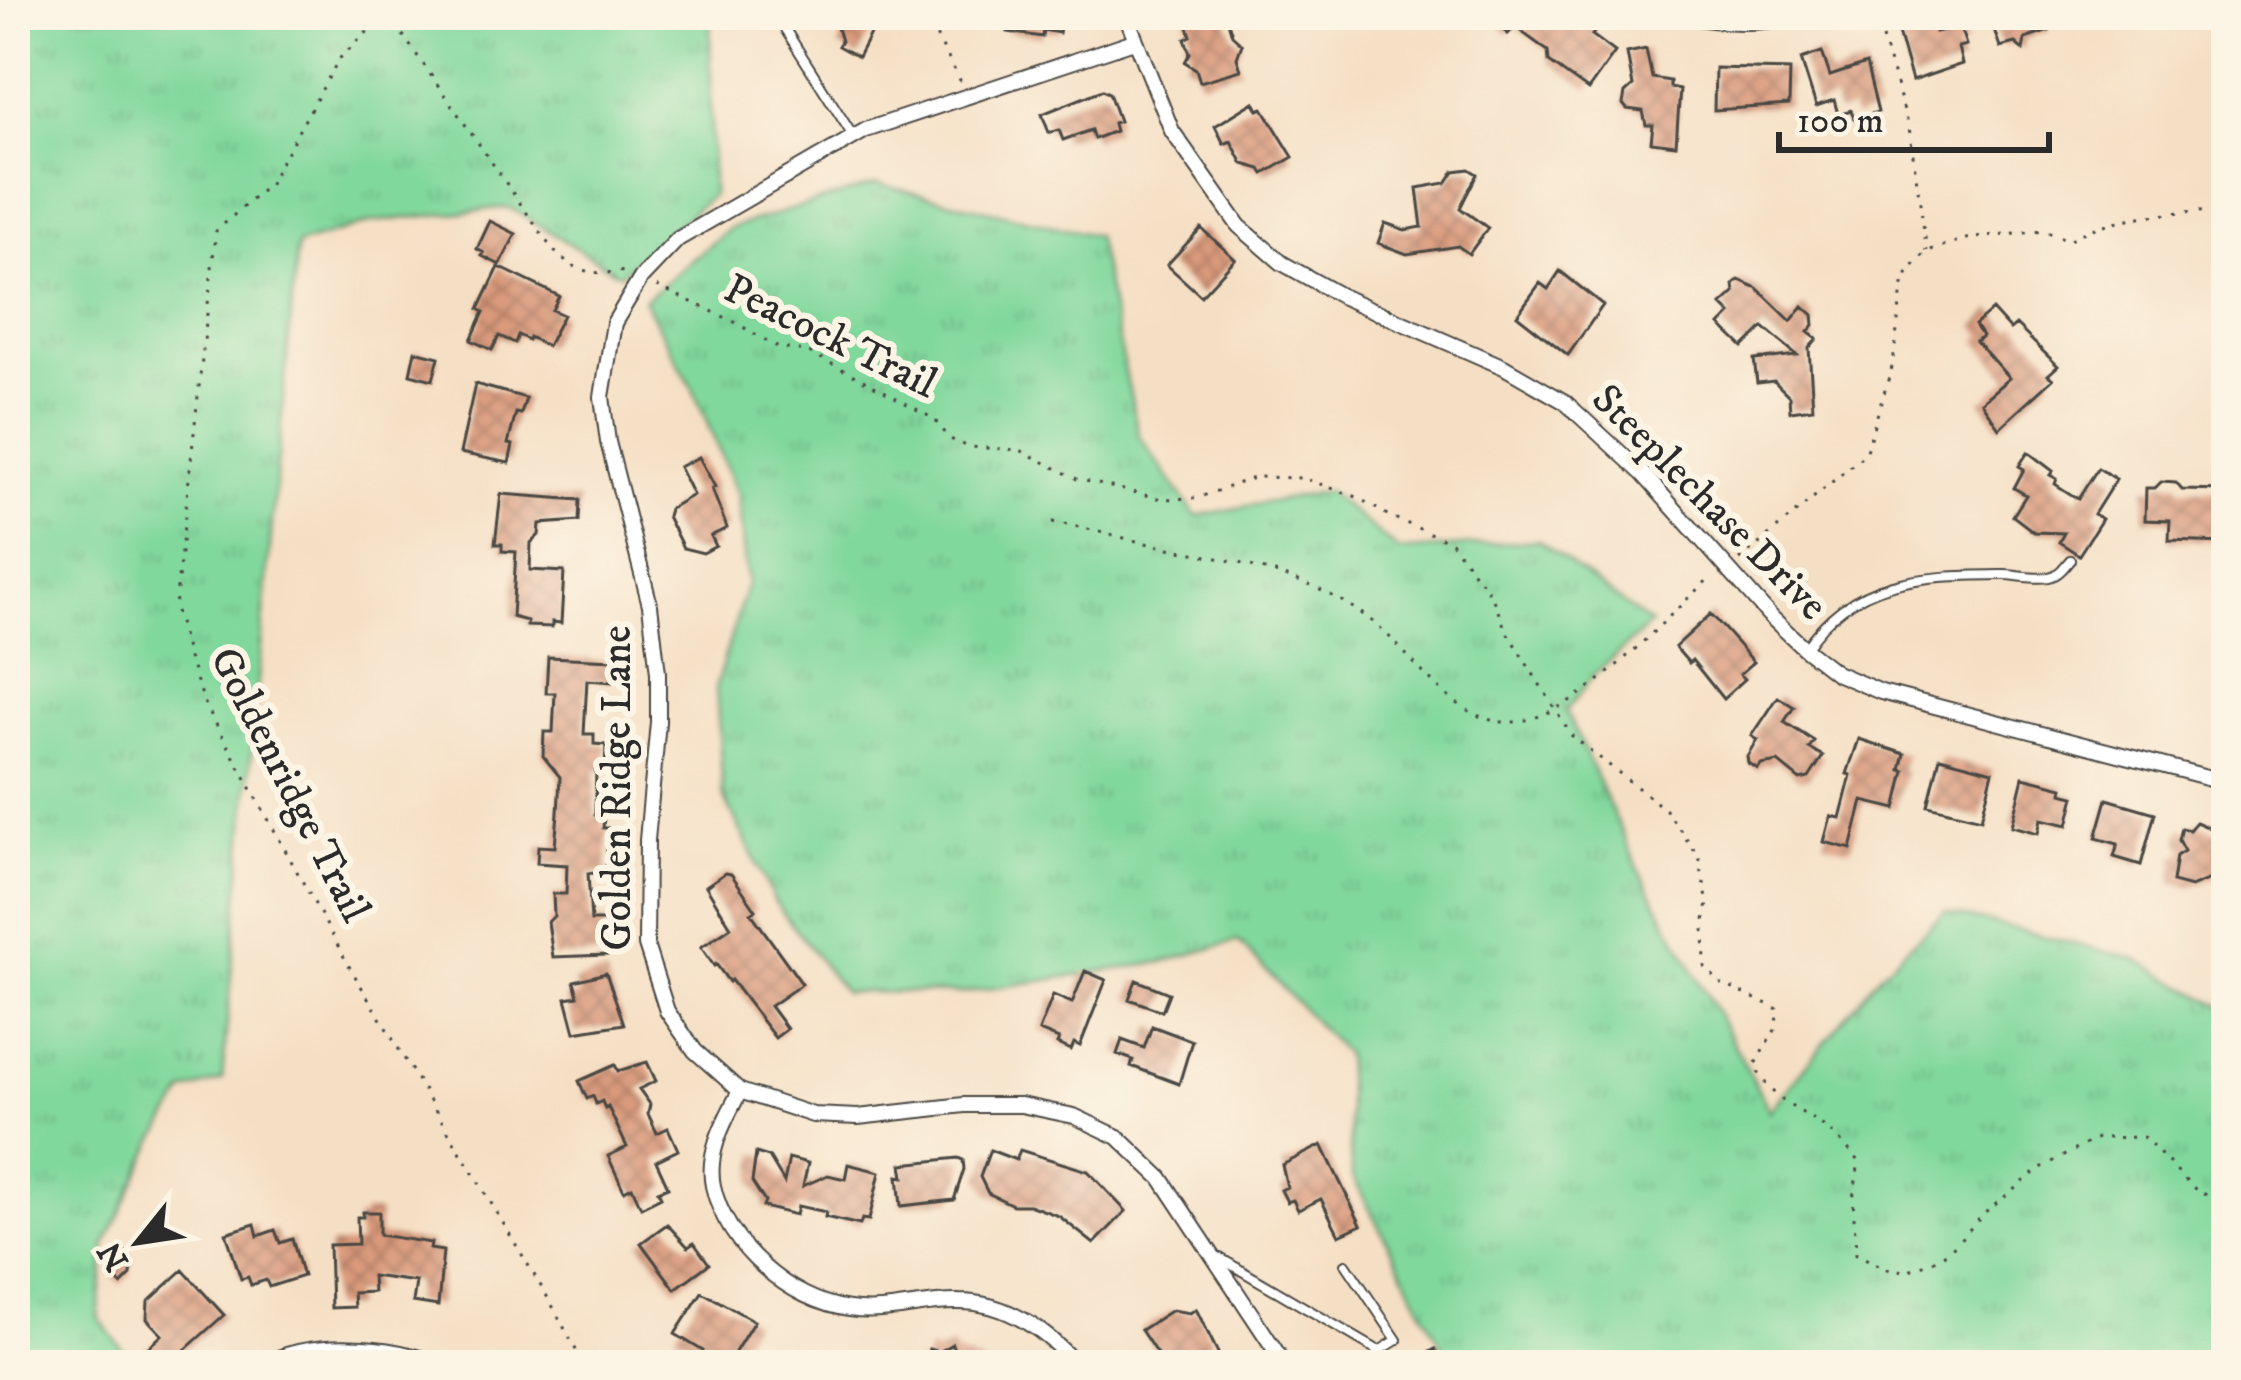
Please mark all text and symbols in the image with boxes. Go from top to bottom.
scale bar [1779,78,2049,152]
text: 100 m [1797,99,1884,144]
street label: Peacock Trail [715,263,945,411]
street label: Steeplechase Drive [1580,374,1838,632]
street label: Golden Ridge Lane [592,625,644,951]
street label: Goldenridge Trail [197,639,381,931]
north arrow [78,1182,198,1302]
text: N [90,1234,139,1278]

